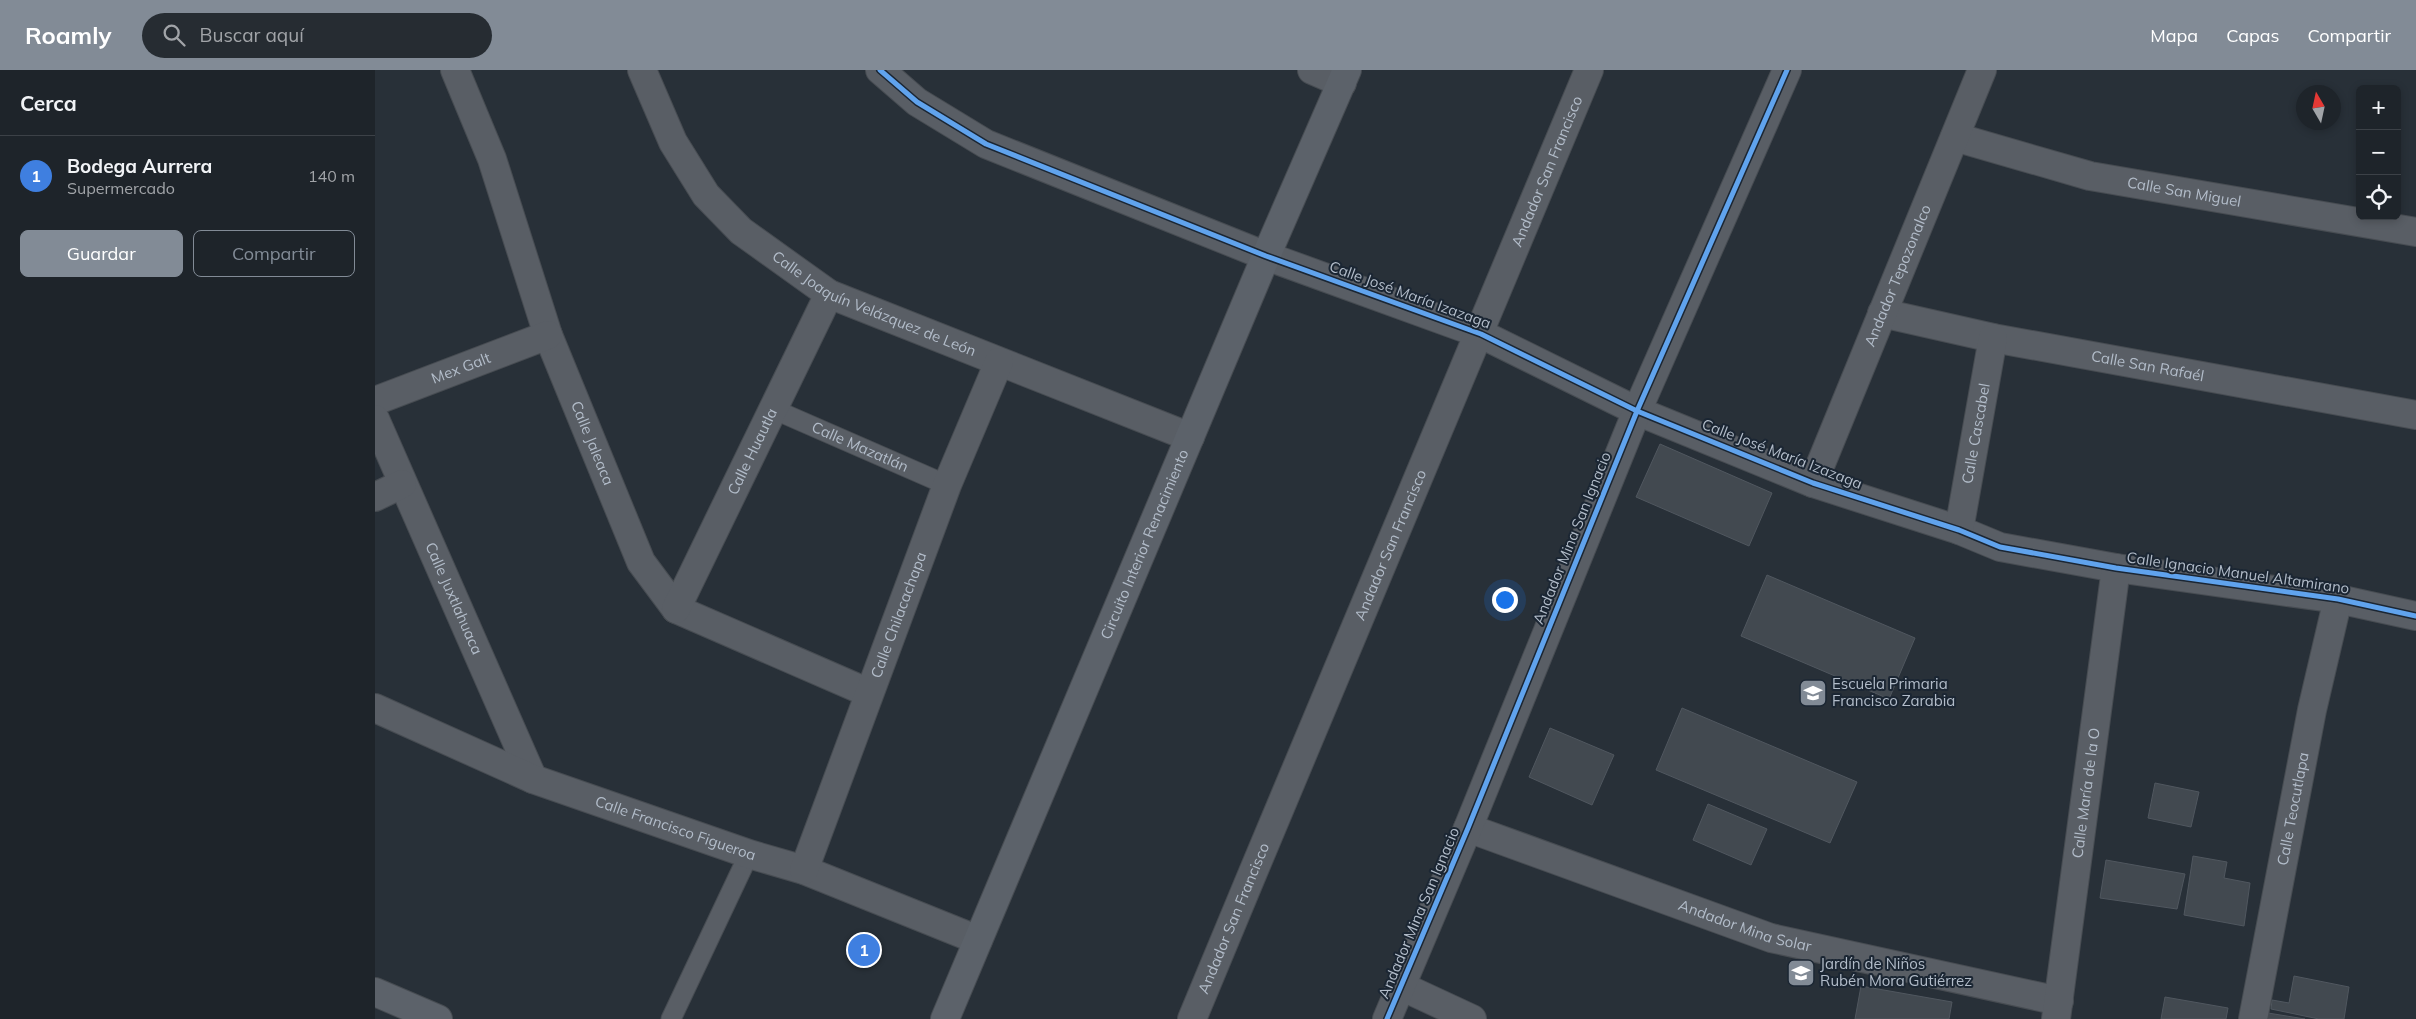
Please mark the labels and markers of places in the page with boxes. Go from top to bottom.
place label: Escuela Primaria Francisco Zarabia [1832,674,1955,710]
school or university icon: Escuela Primaria Francisco Zarabia [1798,678,1828,708]
pin: 1 [848,931,880,969]
place label: Jardín de Niños Rubén Mora Gutiérrez [1820,954,1972,990]
school or university icon: Jardín de Niños Rubén Mora Gutiérrez [1786,958,1816,988]

